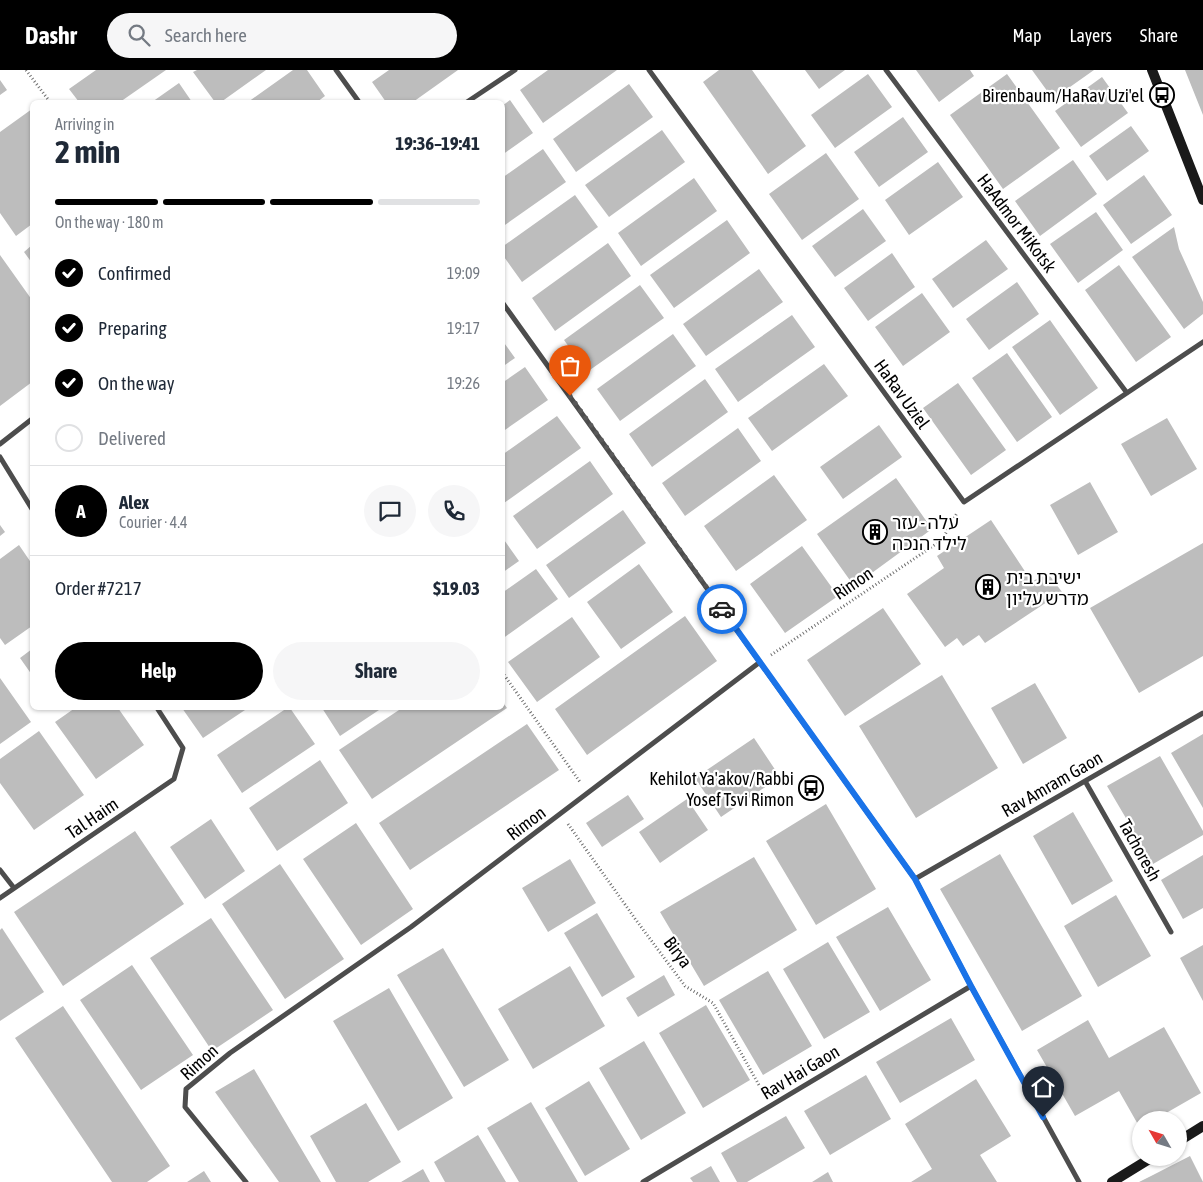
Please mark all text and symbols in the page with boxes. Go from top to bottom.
search box [107,13,457,58]
icon: search [125,21,153,49]
text: Dashr [25,22,77,49]
text: Search here [165,24,247,46]
text: Map [1012,25,1041,46]
text: Layers [1069,25,1112,46]
text: Share [1140,25,1178,46]
bus stop icon: Birenbaum/HaRav Uzi'el [1149,82,1175,108]
place label: Birenbaum/HaRav Uzi'el [982,85,1144,106]
text: Arriving in [55,115,115,133]
text: 19:36–19:41 [395,132,480,154]
text: 2 min [55,133,120,170]
street label: HaAdmor MiKotsk [973,170,1061,276]
text: On the way · 180 m [55,213,164,231]
icon: check [55,259,83,287]
text: Confirmed [98,262,171,284]
text: 19:09 [447,264,480,282]
icon: check [55,314,83,342]
text: Preparing [98,317,167,339]
text: 19:17 [447,319,480,337]
pin [549,345,591,396]
icon: bag [556,352,584,380]
street label: HaRav Uziel [870,355,934,433]
icon: check [55,369,83,397]
text: On the way [98,372,175,394]
text: 19:26 [447,374,480,392]
text: Delivered [98,427,166,449]
button: chat [364,485,416,537]
button: phone [428,485,480,537]
text: Alex [119,491,149,513]
text: A [76,500,86,522]
place label: עלה - עזר לילד הנכה [892,512,967,554]
text: Courier · 4.4 [119,513,188,531]
building icon: עלה - עזר לילד הנכה [862,519,888,545]
street label: Rimon [829,562,877,604]
place label: ישיבת בית מדרש עליון [1006,567,1089,609]
building icon: ישיבת בית מדרש עליון [975,574,1001,600]
text: Order #7217 [55,577,142,599]
text: $19.03 [433,577,480,599]
courier [697,584,747,634]
icon: car [708,595,736,623]
button: Help [55,642,263,700]
button: Share [273,642,480,700]
street label: Rav Amram Gaon [998,747,1106,821]
place label: Kehilot Ya'akov/Rabbi Yosef Tsvi Rimon [649,768,794,810]
bus stop icon: Kehilot Ya'akov/Rabbi Yosef Tsvi Rimon [798,775,824,801]
street label: Tal Haim [62,793,122,843]
street label: Rimon [502,802,550,844]
street label: Tachoresh [1114,815,1166,885]
street label: Birya [660,932,696,972]
street label: Rimon [176,1040,222,1084]
street label: Rav Hai Gaon [757,1040,843,1104]
pin [1022,1066,1064,1117]
icon: home [1029,1073,1057,1101]
north arrow [1132,1111,1188,1166]
map controls [1132,1111,1187,1166]

